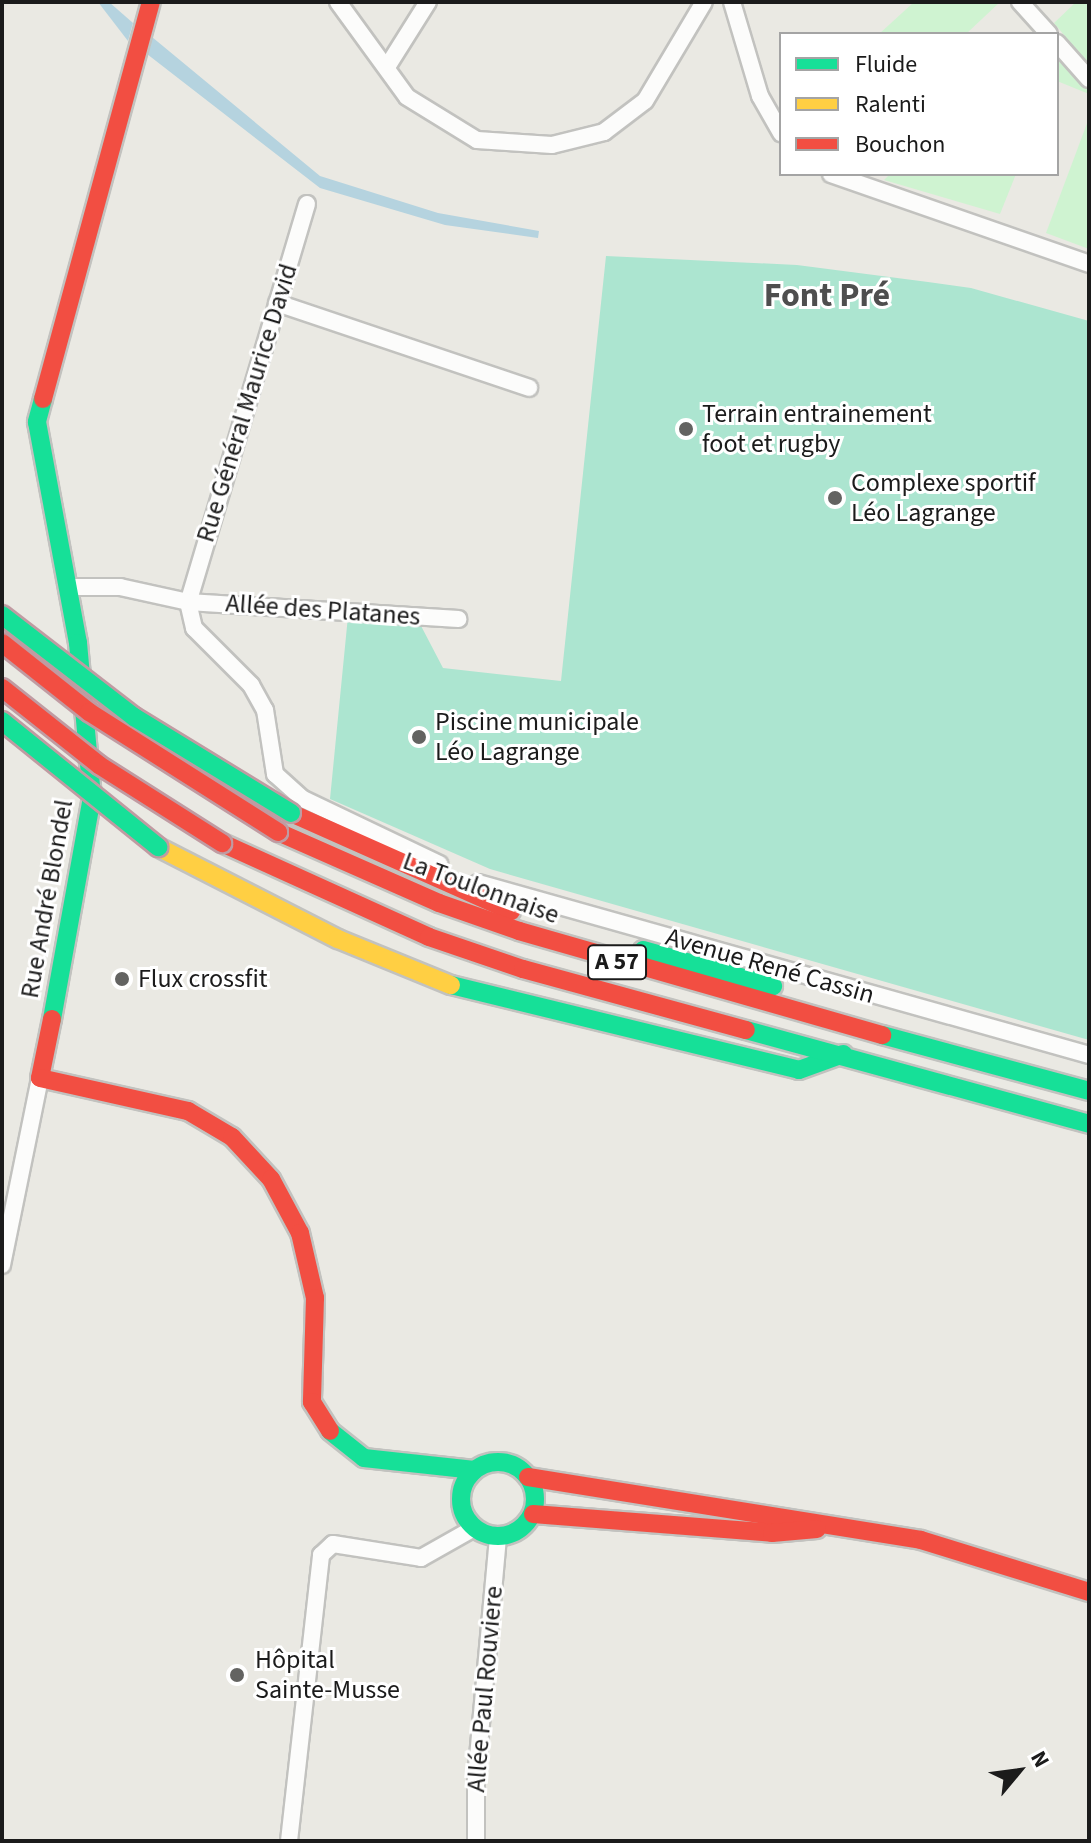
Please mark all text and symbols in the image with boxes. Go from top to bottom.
legend [779,32,1059,176]
text: Fluide [855,47,917,82]
text: Ralenti [855,87,926,122]
text: Bouchon [855,127,945,162]
street label: Rue Général Maurice David [190,260,304,546]
district label: Font Pré [764,276,890,316]
place label: Terrain entrainement foot et rugby [702,398,932,460]
marker: Terrain entrainement foot et rugby [677,420,695,438]
place label: Complexe sportif Léo Lagrange [851,467,1036,528]
marker: Complexe sportif Léo Lagrange [826,489,844,507]
street label: Allée des Platanes [225,588,421,632]
place label: Piscine municipale Léo Lagrange [435,706,639,768]
marker: Piscine municipale Léo Lagrange [410,728,428,746]
street label: Rue André Blondel [14,797,80,1001]
street label: La Toulonnaise [399,845,563,931]
street label: Avenue René Cassin [662,921,878,1011]
road number: A 57 [587,942,647,982]
place label: Flux crossfit [138,963,268,995]
marker: Flux crossfit [113,970,131,988]
street label: Allée Paul Rouviere [460,1585,510,1793]
place label: Hôpital Sainte-Musse [255,1644,400,1706]
marker: Hôpital Sainte-Musse [226,1664,248,1686]
north arrow [979,1731,1059,1811]
text: N [1022,1745,1058,1774]

